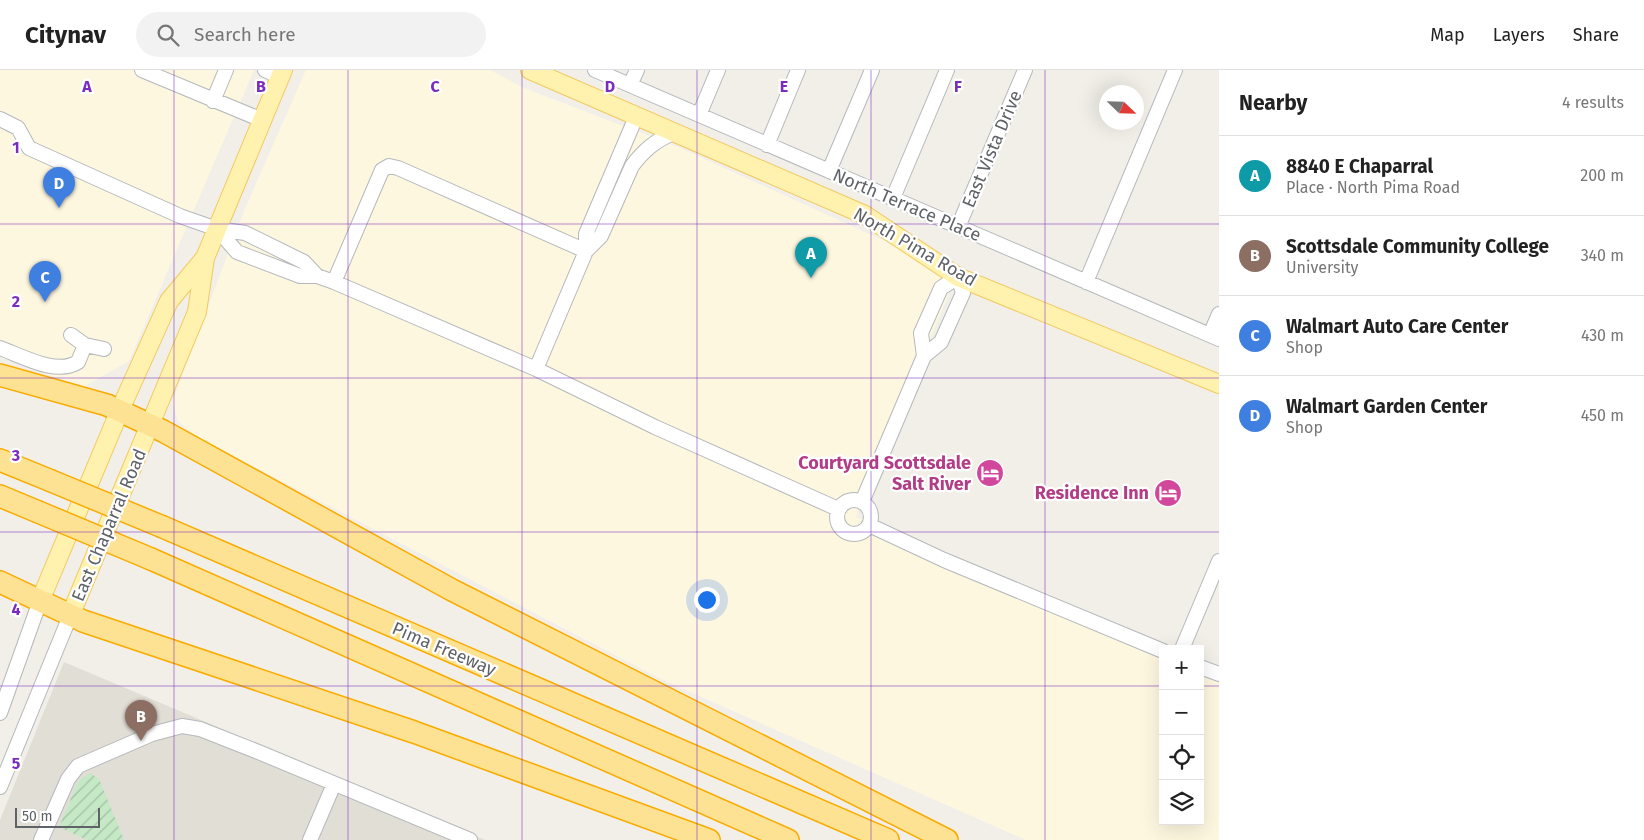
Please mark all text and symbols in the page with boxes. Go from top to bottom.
search box [136,12,486,57]
text: Citynav [25,21,106,49]
icon: search [154,21,182,49]
text: Search here [194,23,296,46]
text: Map [1430,24,1465,46]
text: Layers [1493,24,1545,46]
text: Share [1573,24,1619,46]
text: A [81,77,92,96]
text: B [256,77,266,96]
text: C [430,77,440,96]
text: D [605,77,615,96]
text: E [780,77,788,96]
text: F [954,77,962,96]
north arrow [1099,85,1144,130]
street label: East Vista Drive [957,87,1027,211]
text: Nearby [1239,90,1307,116]
text: 4 results [1562,93,1624,112]
text: 1 [12,138,20,157]
text: 8840 E Chaparral [1286,155,1433,178]
street label: North Terrace Place [830,164,984,246]
text: A [1250,166,1260,185]
text: 200 m [1580,166,1624,185]
pin: D [43,167,75,208]
text: Place · North Pima Road [1286,178,1460,197]
street label: North Pima Road [849,203,981,291]
text: Scottsdale Community College [1286,235,1549,258]
pin: A [795,237,827,278]
text: B [1250,246,1260,265]
text: 340 m [1581,246,1624,265]
text: University [1286,258,1359,277]
pin: C [29,261,61,302]
text: 2 [12,292,20,311]
text: Walmart Auto Care Center [1286,315,1508,338]
text: C [1250,326,1260,345]
text: 430 m [1581,326,1624,345]
text: Shop [1286,338,1323,357]
text: Walmart Garden Center [1286,395,1487,418]
text: D [1250,406,1260,425]
text: 450 m [1581,406,1624,425]
text: Shop [1286,418,1323,437]
street label: East Chaparral Road [67,445,151,605]
text: 3 [11,446,20,465]
place label: Courtyard Scottsdale Salt River [798,452,972,495]
hotel icon: Courtyard Scottsdale Salt River [975,458,1005,488]
hotel icon: Residence Inn [1153,478,1183,508]
place label: Residence Inn [1035,482,1149,504]
your location [694,587,720,613]
text: 4 [11,600,21,619]
street label: Pima Freeway [389,617,499,681]
map controls [1159,645,1204,825]
button: + [1159,645,1204,690]
button: − [1159,690,1204,735]
pin: B [125,700,157,741]
button: locate [1159,735,1204,780]
text: 5 [12,754,21,773]
button: layers [1159,780,1204,825]
scale bar [15,805,100,828]
text: 50 m [22,808,53,825]

